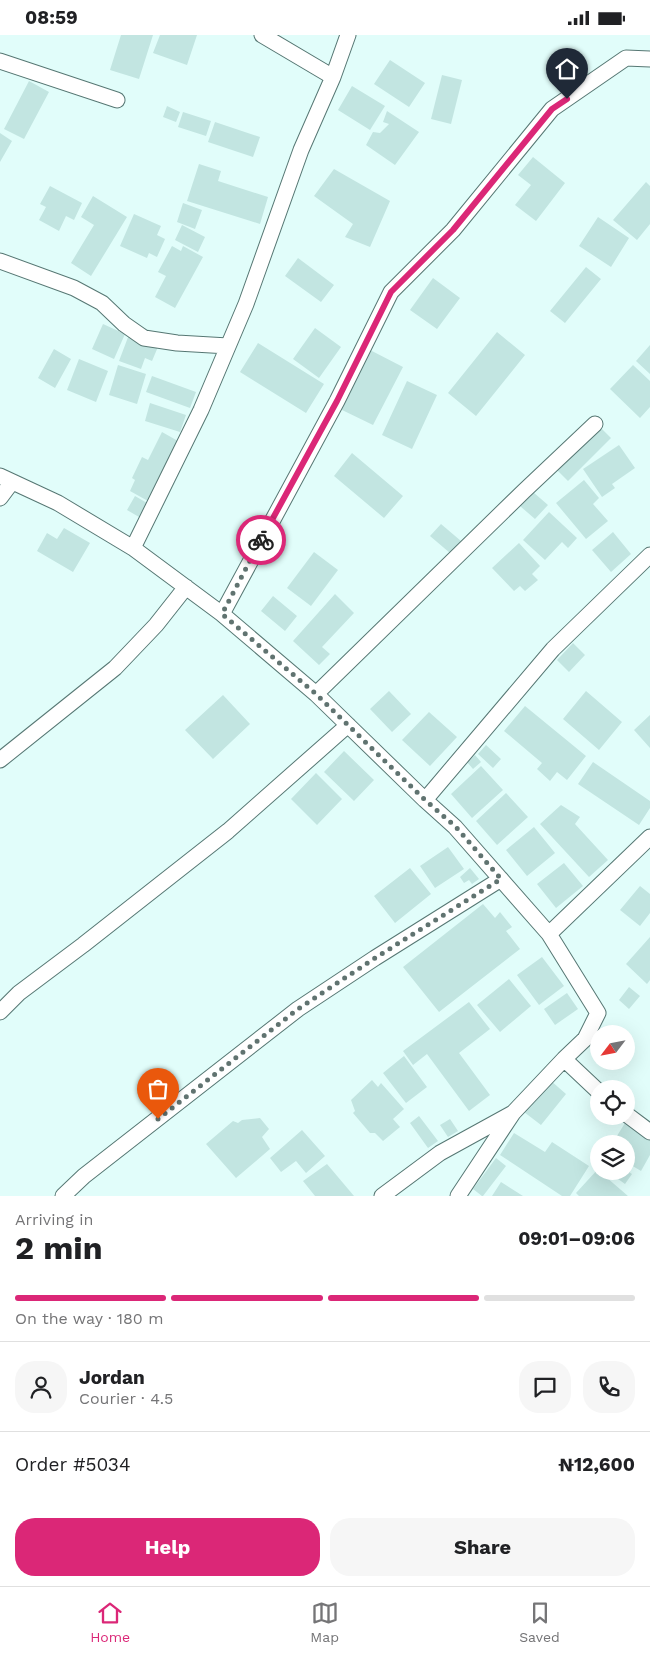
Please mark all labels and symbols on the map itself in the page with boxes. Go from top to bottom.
pin [546,48,588,99]
courier [236,515,286,565]
north arrow [590,1025,635,1070]
pin [137,1068,179,1119]

